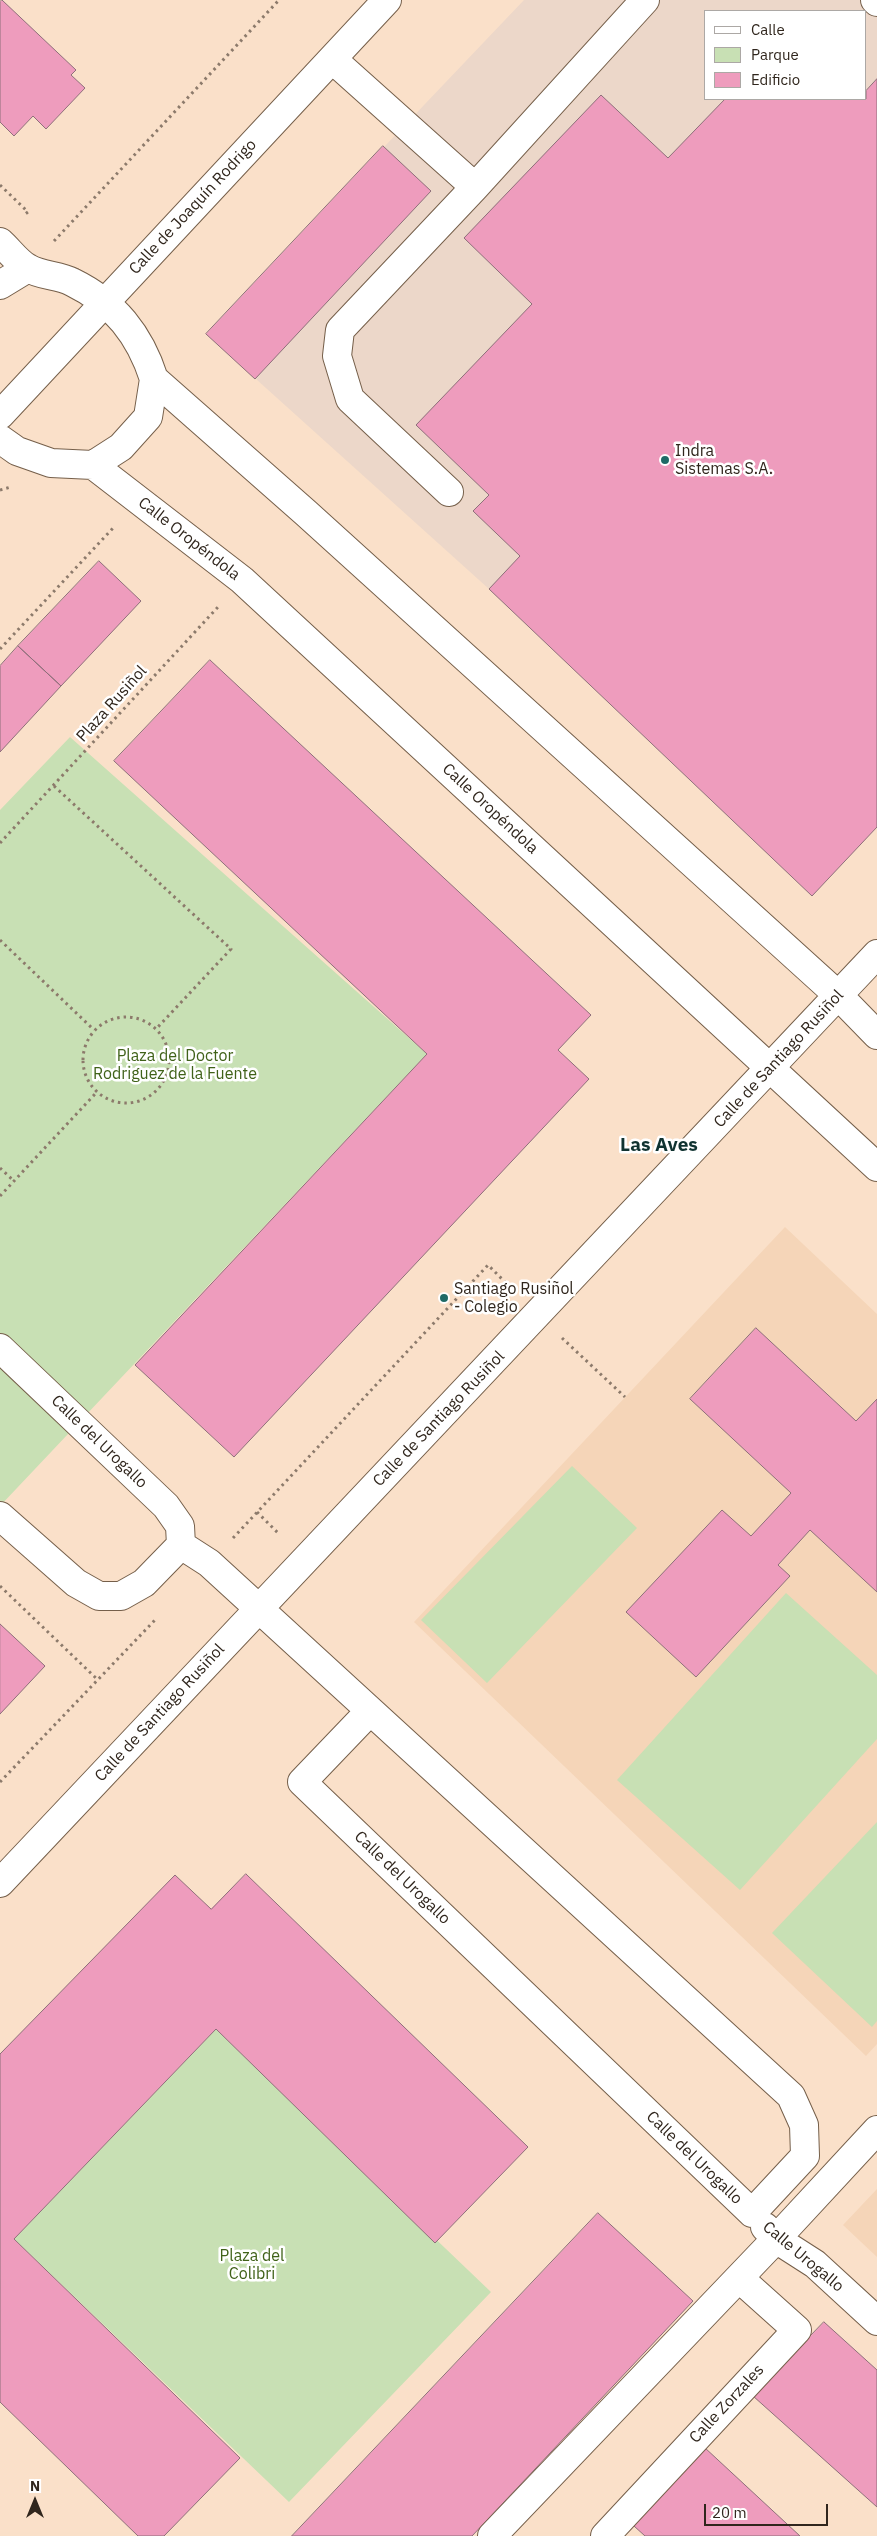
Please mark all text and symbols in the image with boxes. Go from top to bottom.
legend [704,10,867,100]
text: Calle [751,20,785,39]
text: Parque [751,45,799,64]
text: Edificio [751,70,800,89]
street label: Calle de Joaquín Rodrigo [125,135,261,279]
place label: Indra Sistemas S.A. [675,441,773,479]
marker: Indra Sistemas S.A. [659,454,671,466]
street label: Calle Oropéndola [134,493,244,585]
street label: Plaza Rusiñol [73,662,151,746]
street label: Calle Oropéndola [438,760,542,858]
street label: Calle de Santiago Rusiñol [710,986,848,1132]
park label: Plaza del Doctor Rodriguez de la Fuente [93,1046,257,1084]
district label: Las Aves [620,1135,698,1157]
place label: Santiago Rusiñol - Colegio [454,1279,574,1317]
marker: Santiago Rusiñol - Colegio [438,1292,450,1304]
street label: Calle de Santiago Rusiñol [369,1347,509,1491]
street label: Calle del Urogallo [47,1391,151,1493]
street label: Calle de Santiago Rusiñol [91,1640,229,1786]
street label: Calle del Urogallo [350,1827,454,1929]
street label: Calle del Urogallo [642,2107,746,2209]
street label: Calle Urogallo [759,2218,847,2296]
park label: Plaza del Colibri [220,2246,284,2284]
street label: Calle Zorzales [686,2361,768,2447]
north arrow [10,2476,60,2526]
text: N [30,2477,40,2495]
scale bar [707,2494,831,2526]
text: 20 m [712,2503,747,2522]

